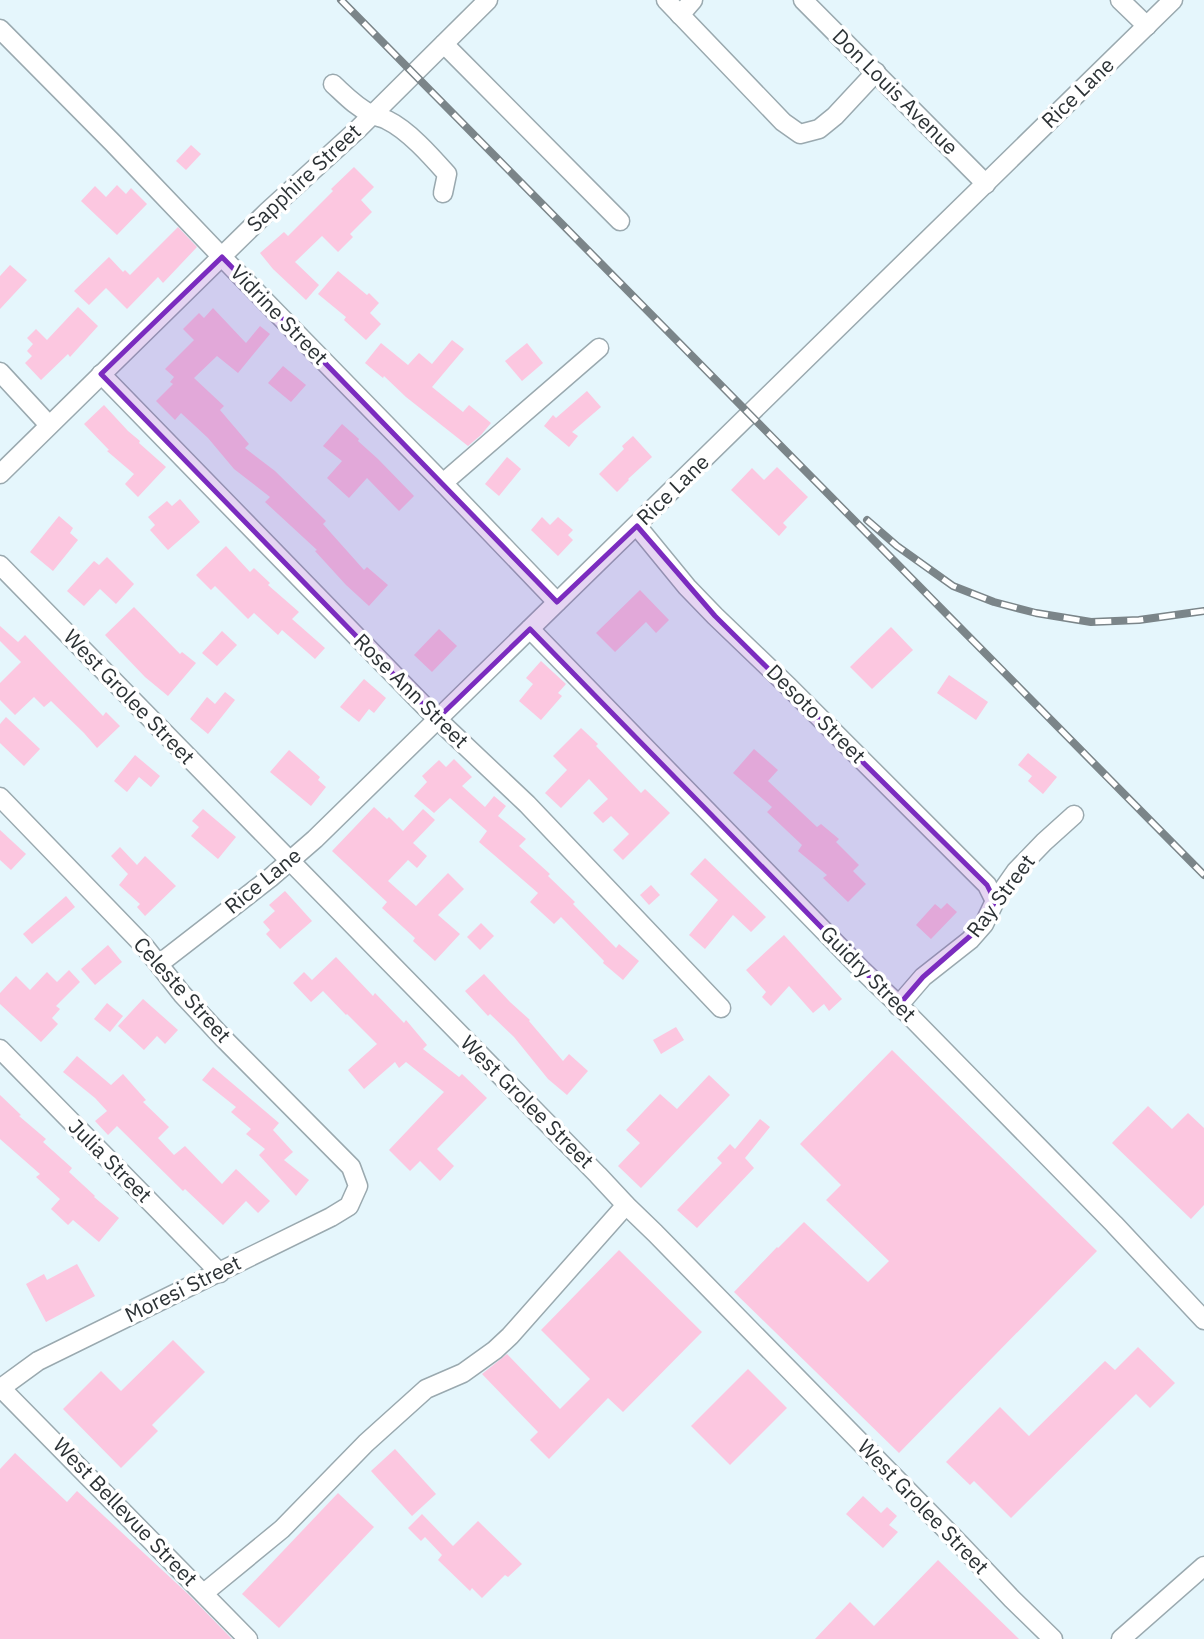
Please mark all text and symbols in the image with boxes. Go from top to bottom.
street label: Don Louis Avenue [827,22,965,160]
street label: Rice Lane [1035,51,1120,134]
street label: Sapphire Street [240,117,366,238]
street label: Vidrine Street [225,258,335,371]
street label: Rice Lane [630,448,715,531]
street label: West Grolee Street [58,623,201,770]
street label: Rose Ann Street [348,627,475,754]
street label: Desoto Street [761,658,872,769]
street label: Rice Lane [218,841,306,920]
street label: Ray Street [960,848,1041,943]
street label: Guidry Street [815,919,923,1027]
street label: Celeste Street [128,930,238,1048]
street label: West Grolee Street [455,1029,600,1174]
street label: Julia Street [63,1112,159,1208]
street label: Moresi Street [120,1248,245,1328]
street label: West Bellevue Street [47,1431,204,1592]
street label: West Grolee Street [852,1433,995,1580]

